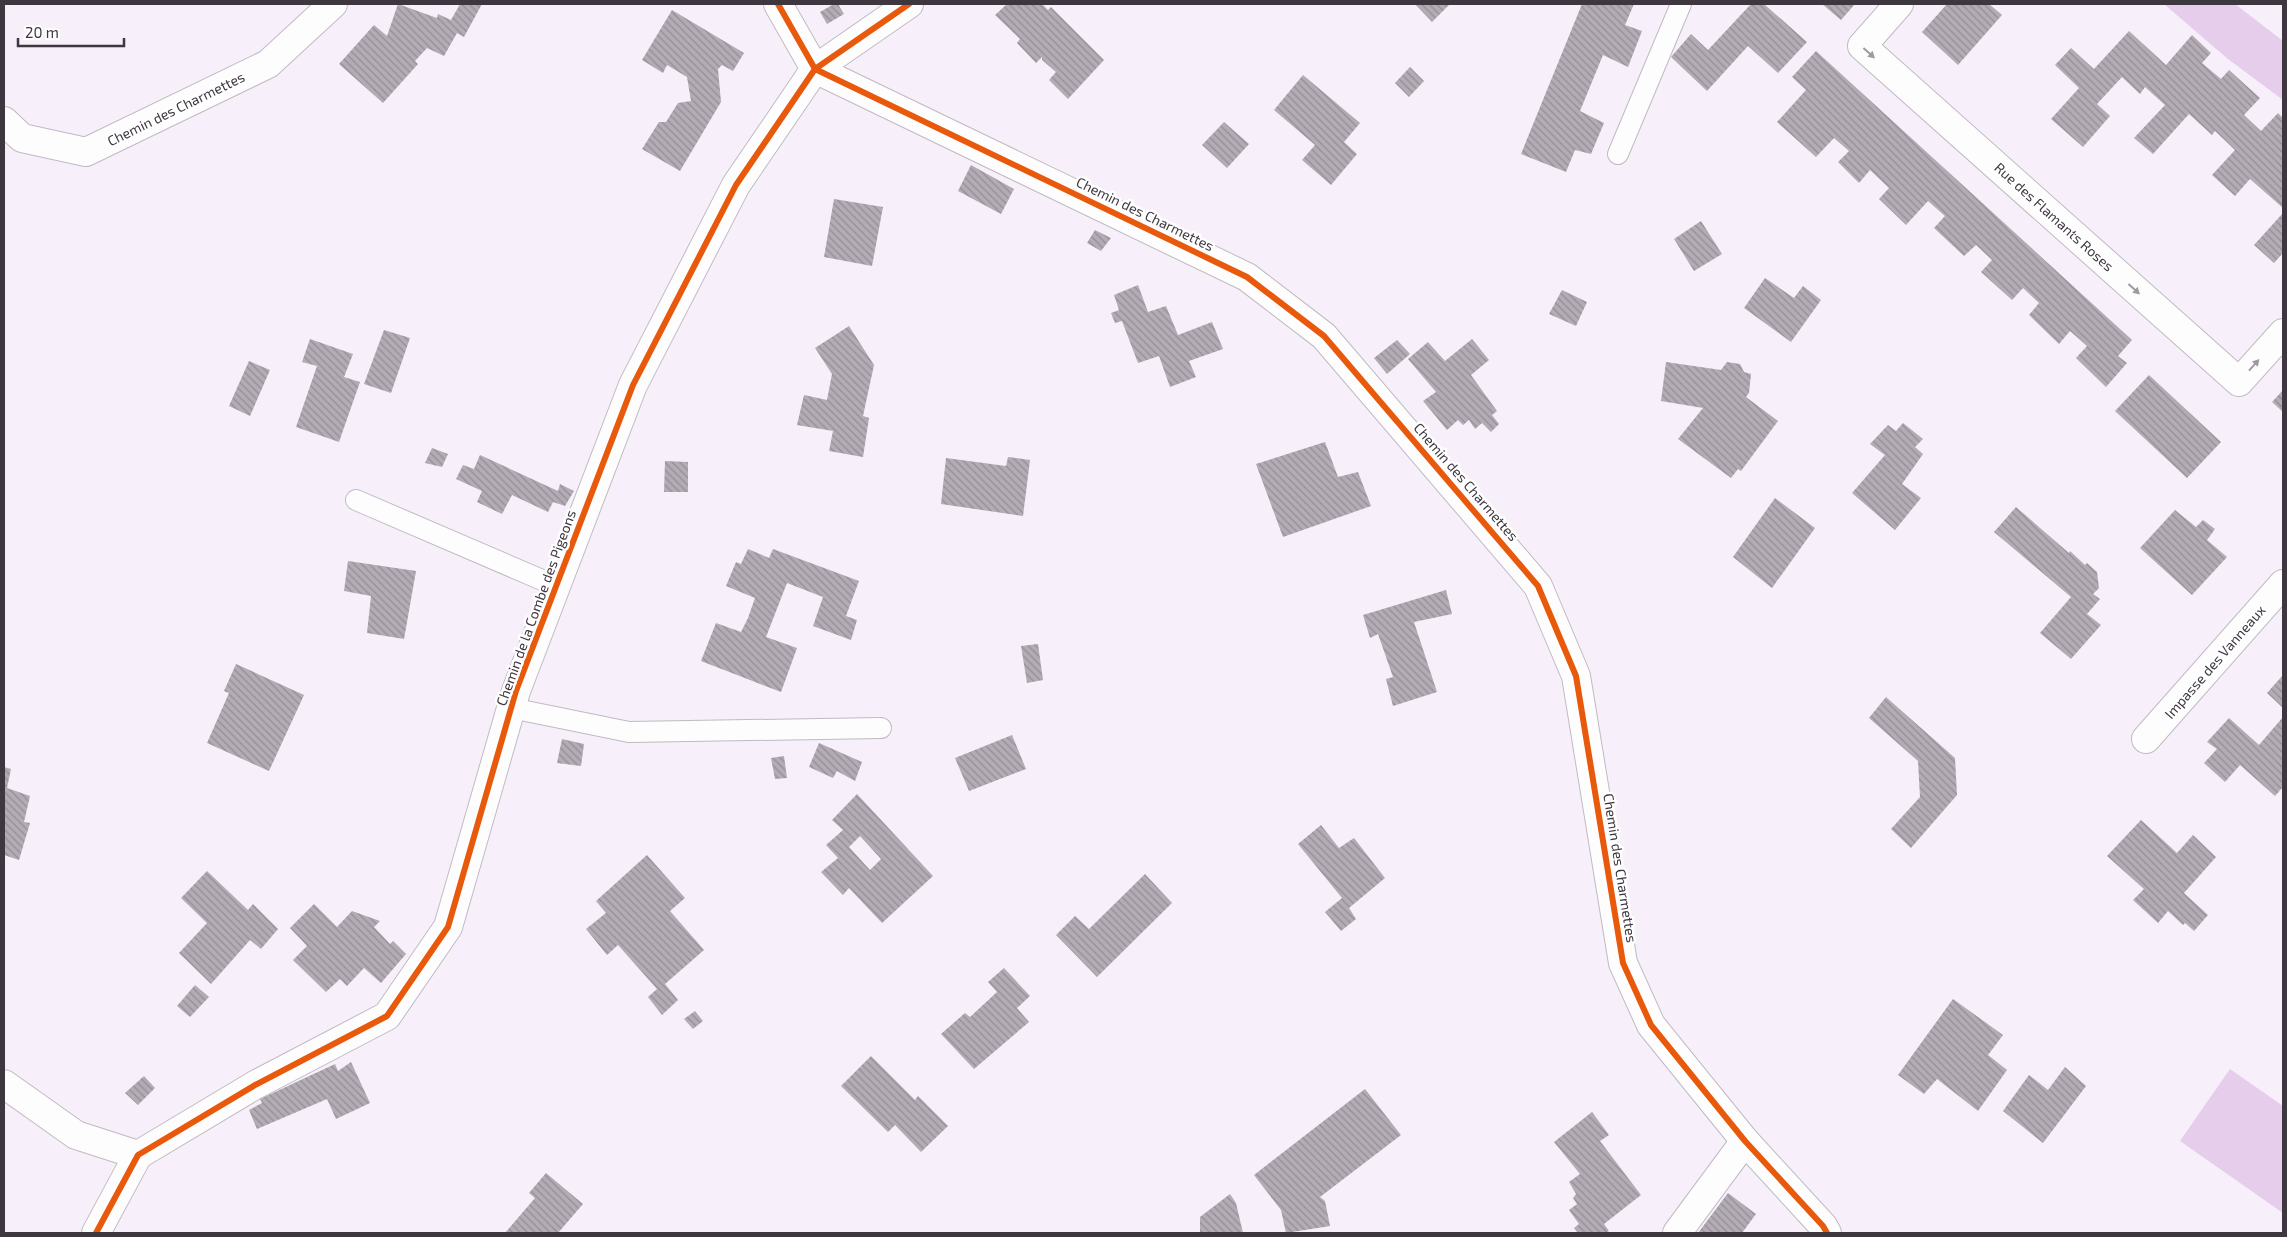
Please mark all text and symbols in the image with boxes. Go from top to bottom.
scale bar [18,15,124,47]
text: 20 m [25,23,59,41]
one-way arrow [1863,47,1876,58]
street label: Chemin des Charmettes [104,68,247,149]
street label: Rue des Flamants Roses [1991,159,2117,275]
street label: Chemin des Charmettes [1074,173,1217,254]
one-way arrow [2128,283,2140,295]
one-way arrow [2248,360,2260,372]
street label: Chemin des Charmettes [1410,419,1522,544]
street label: Chemin de la Combe des Pigeons [492,508,579,708]
street label: Impasse des Vanneaux [2161,601,2269,722]
street label: Chemin des Charmettes [1600,792,1641,944]

